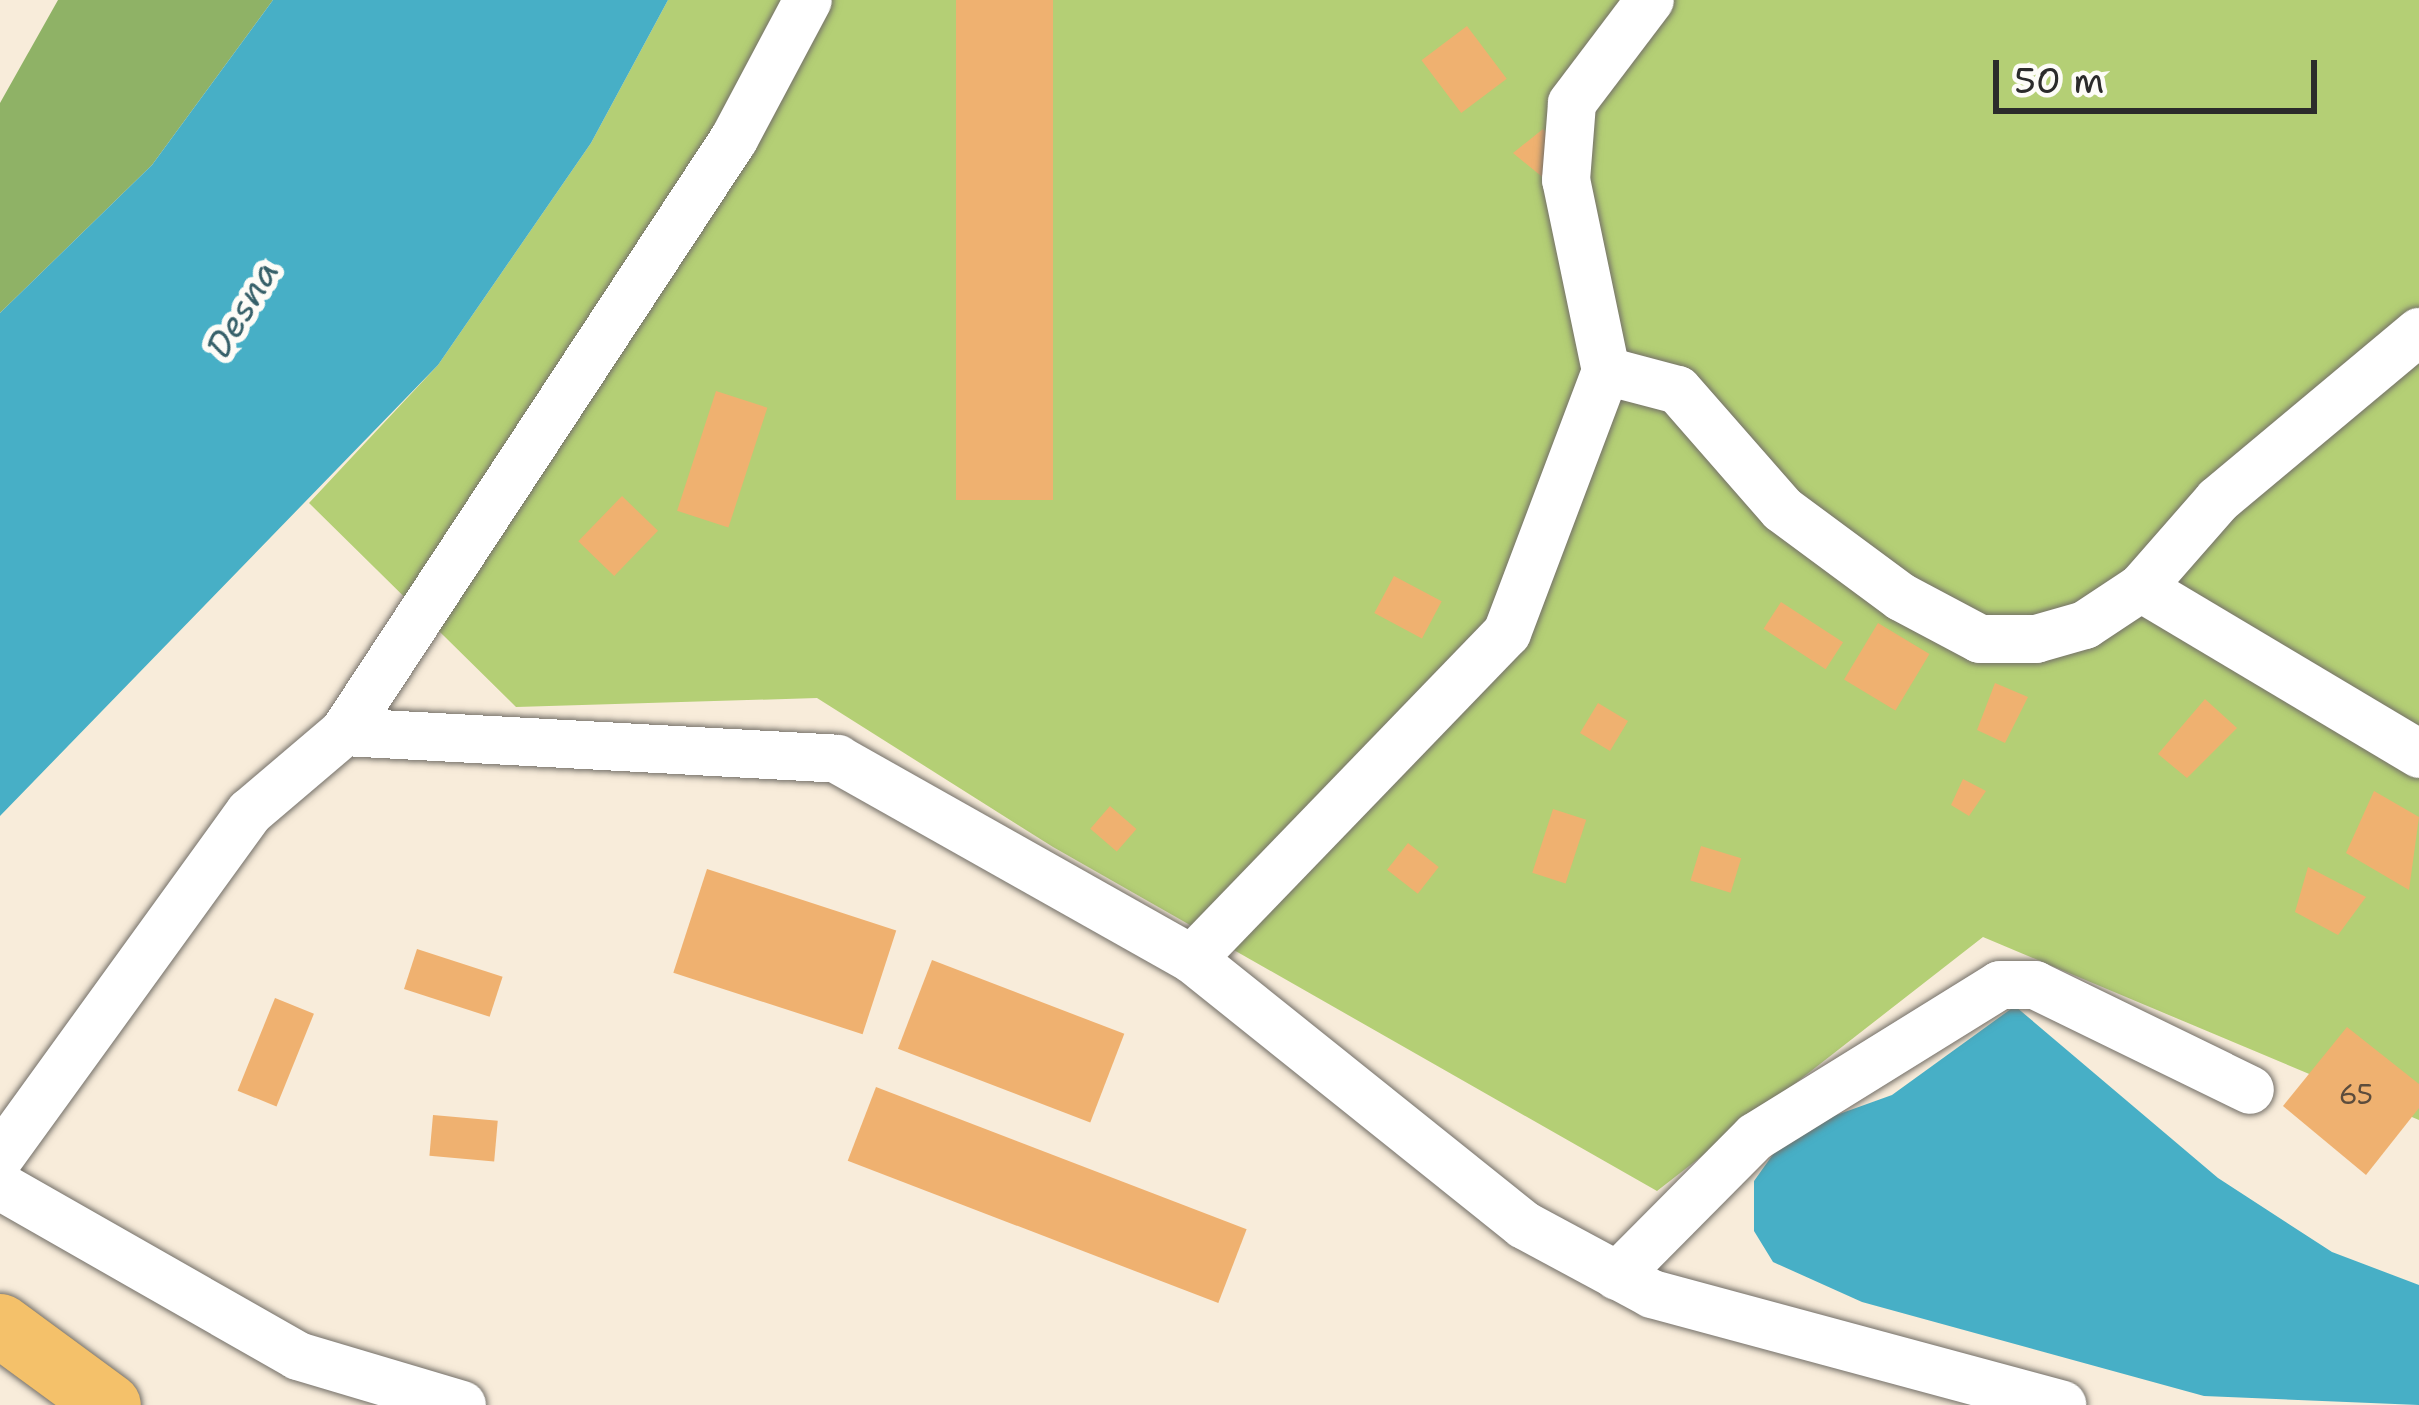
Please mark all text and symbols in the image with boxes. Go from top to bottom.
scale bar [1999,36,2323,110]
text: 50 m [2014,56,2104,105]
water label: Desna [196,252,288,366]
house number: 65 [2339,1079,2373,1111]

